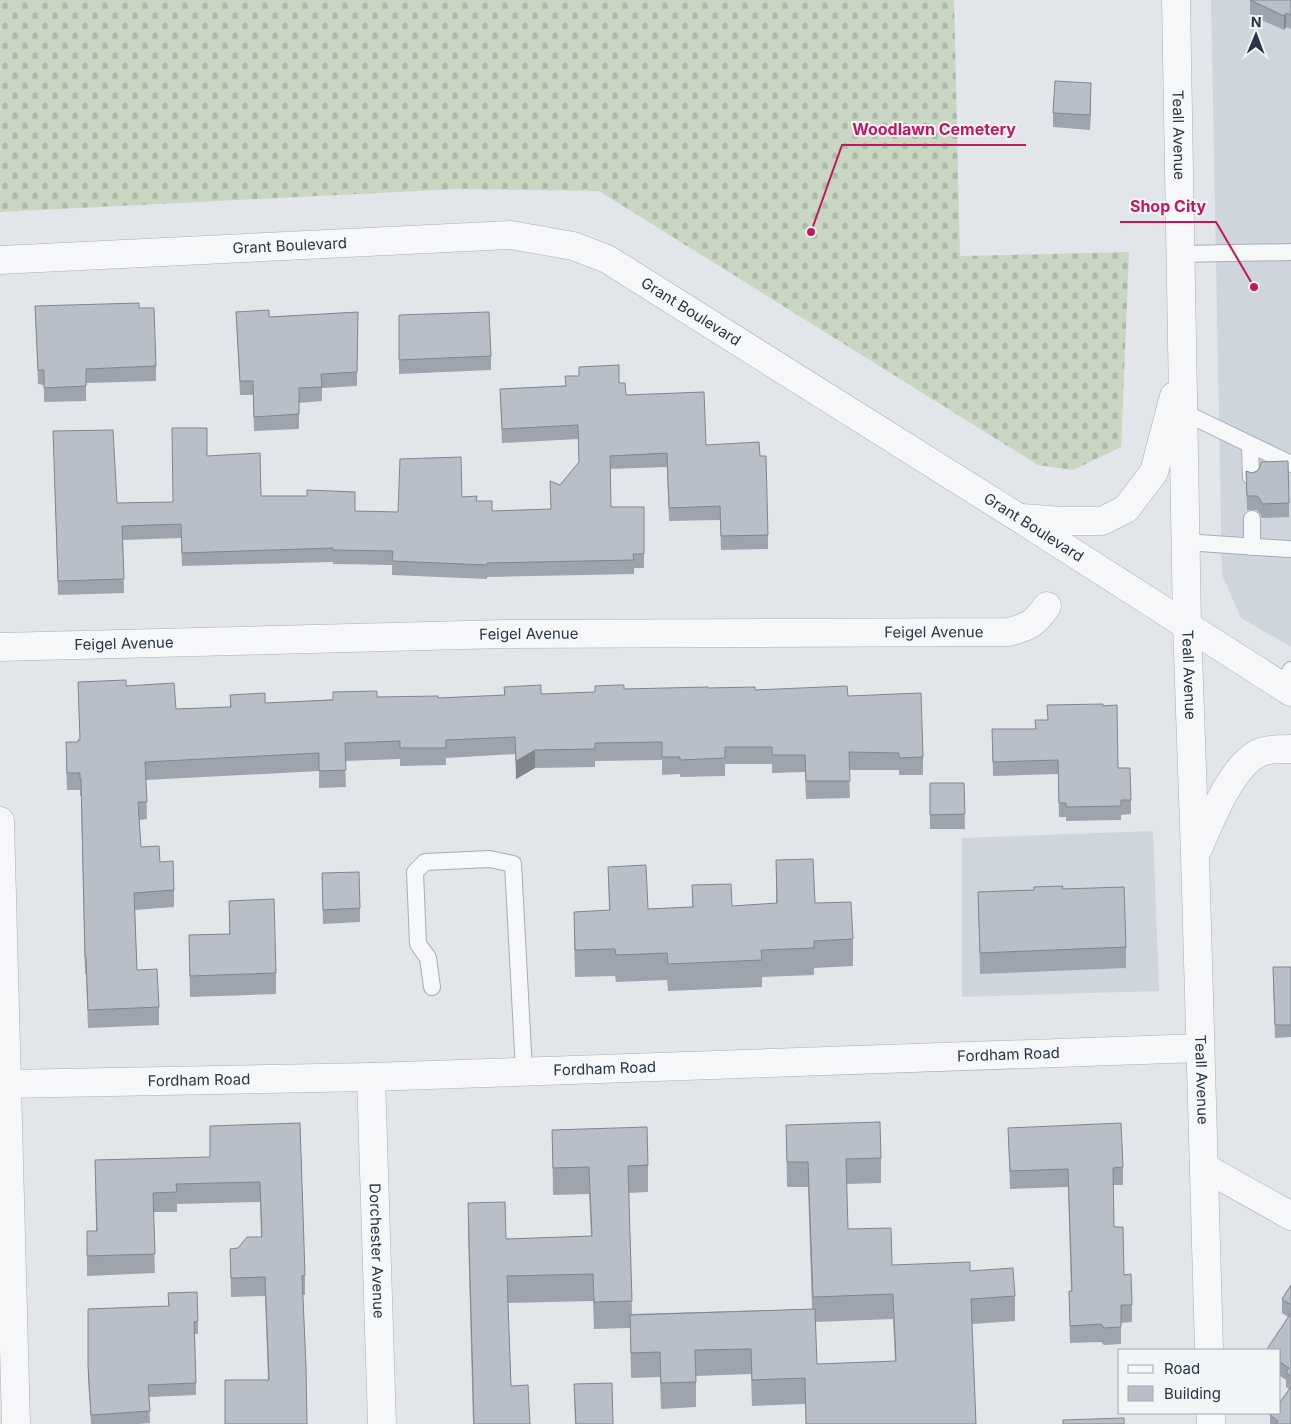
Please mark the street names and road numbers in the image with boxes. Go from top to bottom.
street label: Teall Avenue [1169,90,1189,180]
street label: Grant Boulevard [232,233,347,258]
street label: Grant Boulevard [638,273,745,350]
street label: Grant Boulevard [980,488,1087,566]
street label: Feigel Avenue [884,622,983,641]
street label: Feigel Avenue [479,624,578,644]
street label: Teall Avenue [1178,630,1200,720]
street label: Feigel Avenue [74,633,174,654]
street label: Teall Avenue [1191,1034,1213,1125]
street label: Fordham Road [957,1043,1060,1065]
street label: Fordham Road [553,1057,656,1080]
street label: Fordham Road [147,1069,250,1090]
street label: Dorchester Avenue [365,1183,389,1319]

